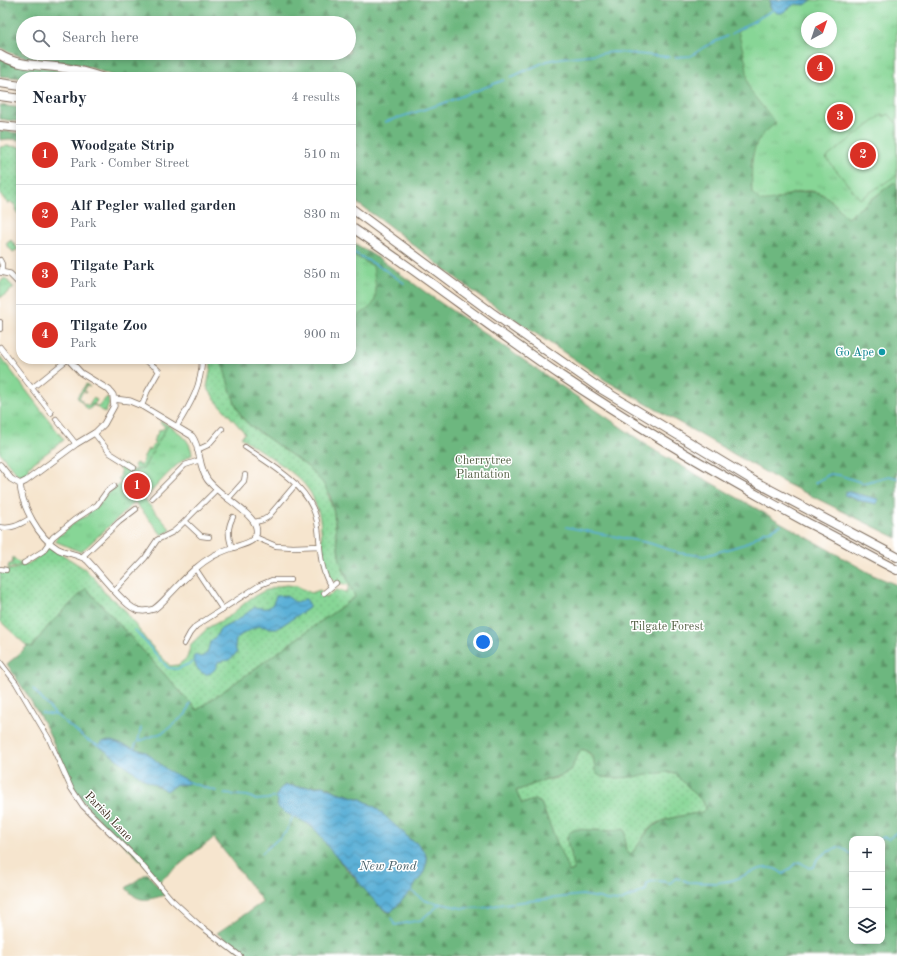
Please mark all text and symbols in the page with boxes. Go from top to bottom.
north arrow [801,12,837,48]
search box [16,16,356,60]
icon: search [30,27,52,49]
text: Search here [62,31,139,46]
pin: 4 [807,53,833,83]
text: Nearby [32,90,87,107]
text: 4 results [291,91,340,104]
pin: 3 [827,102,853,132]
text: Woodgate Strip [70,139,174,154]
pin: 2 [850,140,876,170]
text: 1 [41,148,49,161]
text: 510 m [303,148,340,161]
text: Park · Comber Street [70,157,189,170]
text: Alf Pegler walled garden [70,199,236,214]
text: 2 [41,208,49,221]
text: 830 m [303,208,340,221]
text: Park [70,217,97,230]
text: Tilgate Park [70,259,155,274]
text: 3 [41,268,49,281]
text: 850 m [303,268,340,281]
text: Park [70,277,97,290]
text: Tilgate Zoo [70,319,147,334]
text: 4 [41,328,49,341]
text: 900 m [303,328,340,341]
text: Park [70,337,97,350]
place label: Go Ape [835,347,874,359]
marker: Go Ape [877,347,887,357]
park label: Cherrytree Plantation [455,455,512,481]
pin: 1 [124,471,150,501]
park label: Tilgate Forest [630,621,704,633]
your location [473,632,493,652]
street label: Parish Lane [82,790,135,844]
map controls [849,836,885,944]
button: + [849,836,885,872]
water label: New Pond [358,860,417,873]
button: − [849,872,885,908]
button: layers [849,908,885,944]

